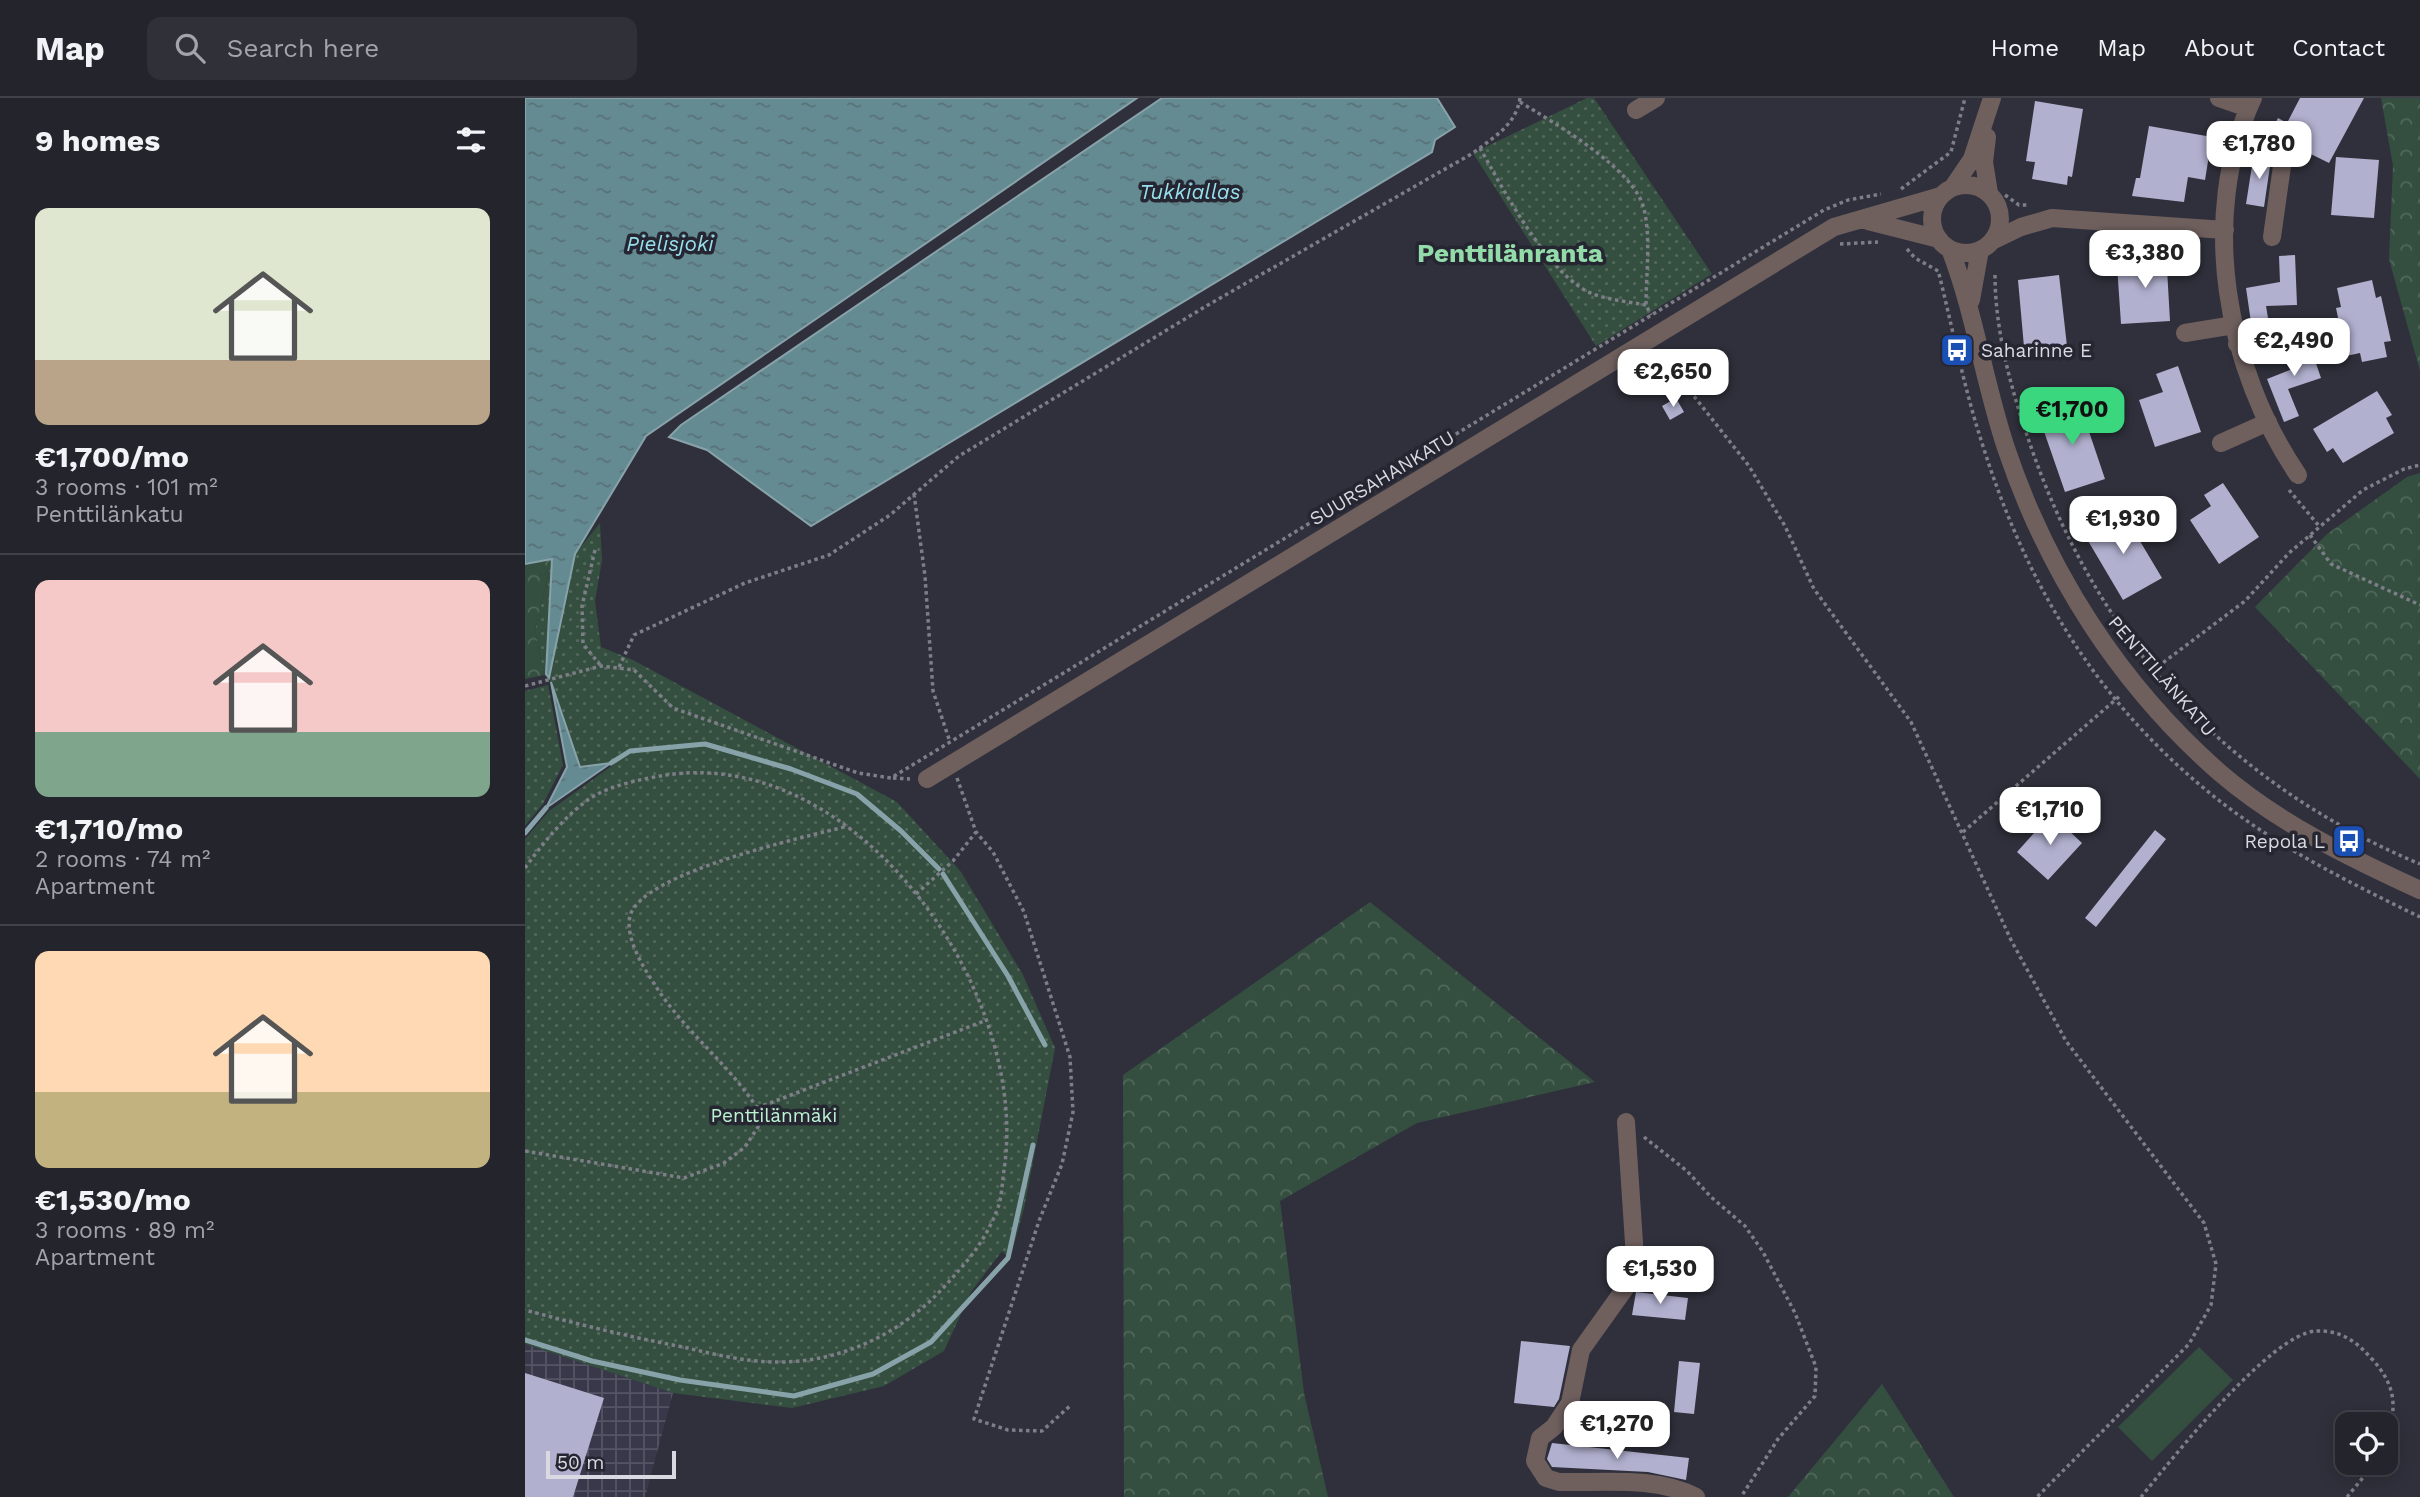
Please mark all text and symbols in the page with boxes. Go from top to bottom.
search box [147,17,637,80]
text: Map [35,29,105,68]
icon: search [171,29,209,67]
text: Search here [227,33,379,63]
text: Home [1991,34,2059,62]
text: Map [2097,34,2146,62]
text: About [2184,34,2254,62]
text: Contact [2292,34,2385,62]
icon: filters [452,121,490,159]
pin: €1,780 [2202,122,2316,181]
text: 9 homes [35,123,160,158]
text: €1,780 [2223,130,2295,157]
water label: Tukkiallas [1139,179,1241,204]
pin: €3,380 [2088,230,2202,290]
water label: Pielisjoki [626,231,714,256]
district label: Penttilänranta [1417,238,1603,268]
text: €3,380 [2105,239,2185,266]
icon: home [200,253,326,379]
pin: €2,490 [2237,318,2351,378]
text: €2,490 [2254,327,2334,354]
bus stop icon: Saharinne E [1938,331,1976,369]
place label: Saharinne E [1981,339,2092,362]
pin: €2,650 [1616,350,1730,409]
text: €2,650 [1634,358,1712,385]
pin: €1,700 [2015,388,2129,447]
text: €1,700 [2035,396,2109,423]
street label: SUURSAHANKATU [1305,426,1459,530]
text: €1,700/mo [35,439,189,474]
text: 3 rooms · 101 m² [35,474,218,501]
pin: €1,930 [2066,496,2180,556]
text: Penttilänkatu [35,501,184,528]
text: €1,930 [2085,505,2161,532]
street label: PENTTILÄNKATU [2103,611,2221,741]
icon: home [200,625,326,751]
pin: €1,710 [1993,788,2107,847]
text: €1,710 [2016,796,2084,823]
text: €1,710/mo [35,811,183,846]
bus stop icon: Repola L [2330,822,2368,860]
place label: Repola L [2244,830,2325,853]
text: 2 rooms · 74 m² [35,846,210,873]
text: Apartment [35,873,155,900]
icon: home [200,996,326,1122]
park label: Penttilänmäki [711,1104,837,1127]
text: €1,530/mo [35,1182,191,1217]
text: 3 rooms · 89 m² [35,1217,214,1244]
text: Apartment [35,1244,155,1271]
pin: €1,530 [1603,1246,1717,1306]
text: €1,530 [1623,1255,1697,1282]
pin: €1,270 [1560,1402,1674,1461]
text: €1,270 [1580,1410,1654,1437]
map controls [2335,1412,2398,1475]
button: locate [2335,1412,2398,1475]
scale bar [546,1448,675,1480]
text: 50 m [557,1451,604,1474]

